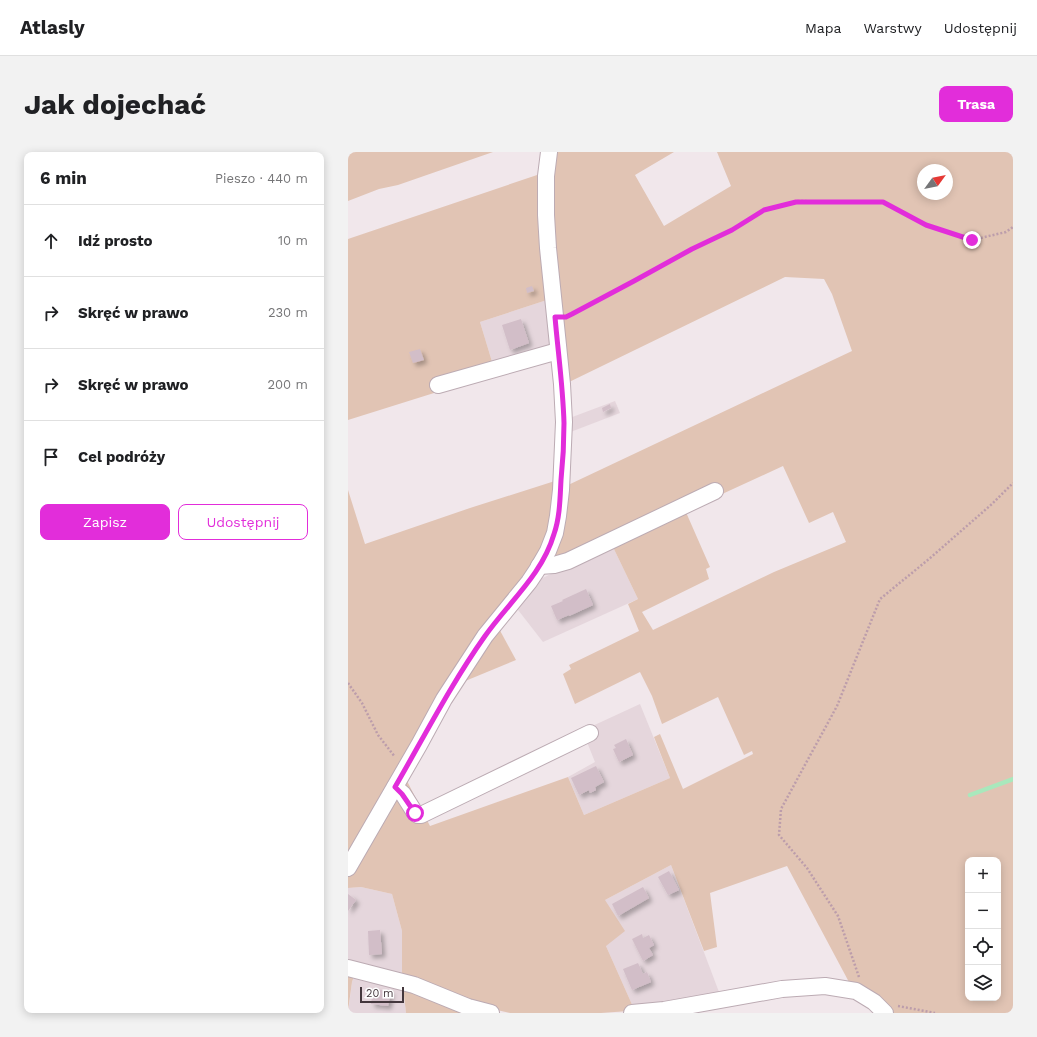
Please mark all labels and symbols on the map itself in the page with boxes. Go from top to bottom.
north arrow [917,164,953,200]
route end [963,231,981,249]
route start [406,804,424,822]
scale bar [360,985,404,1004]

